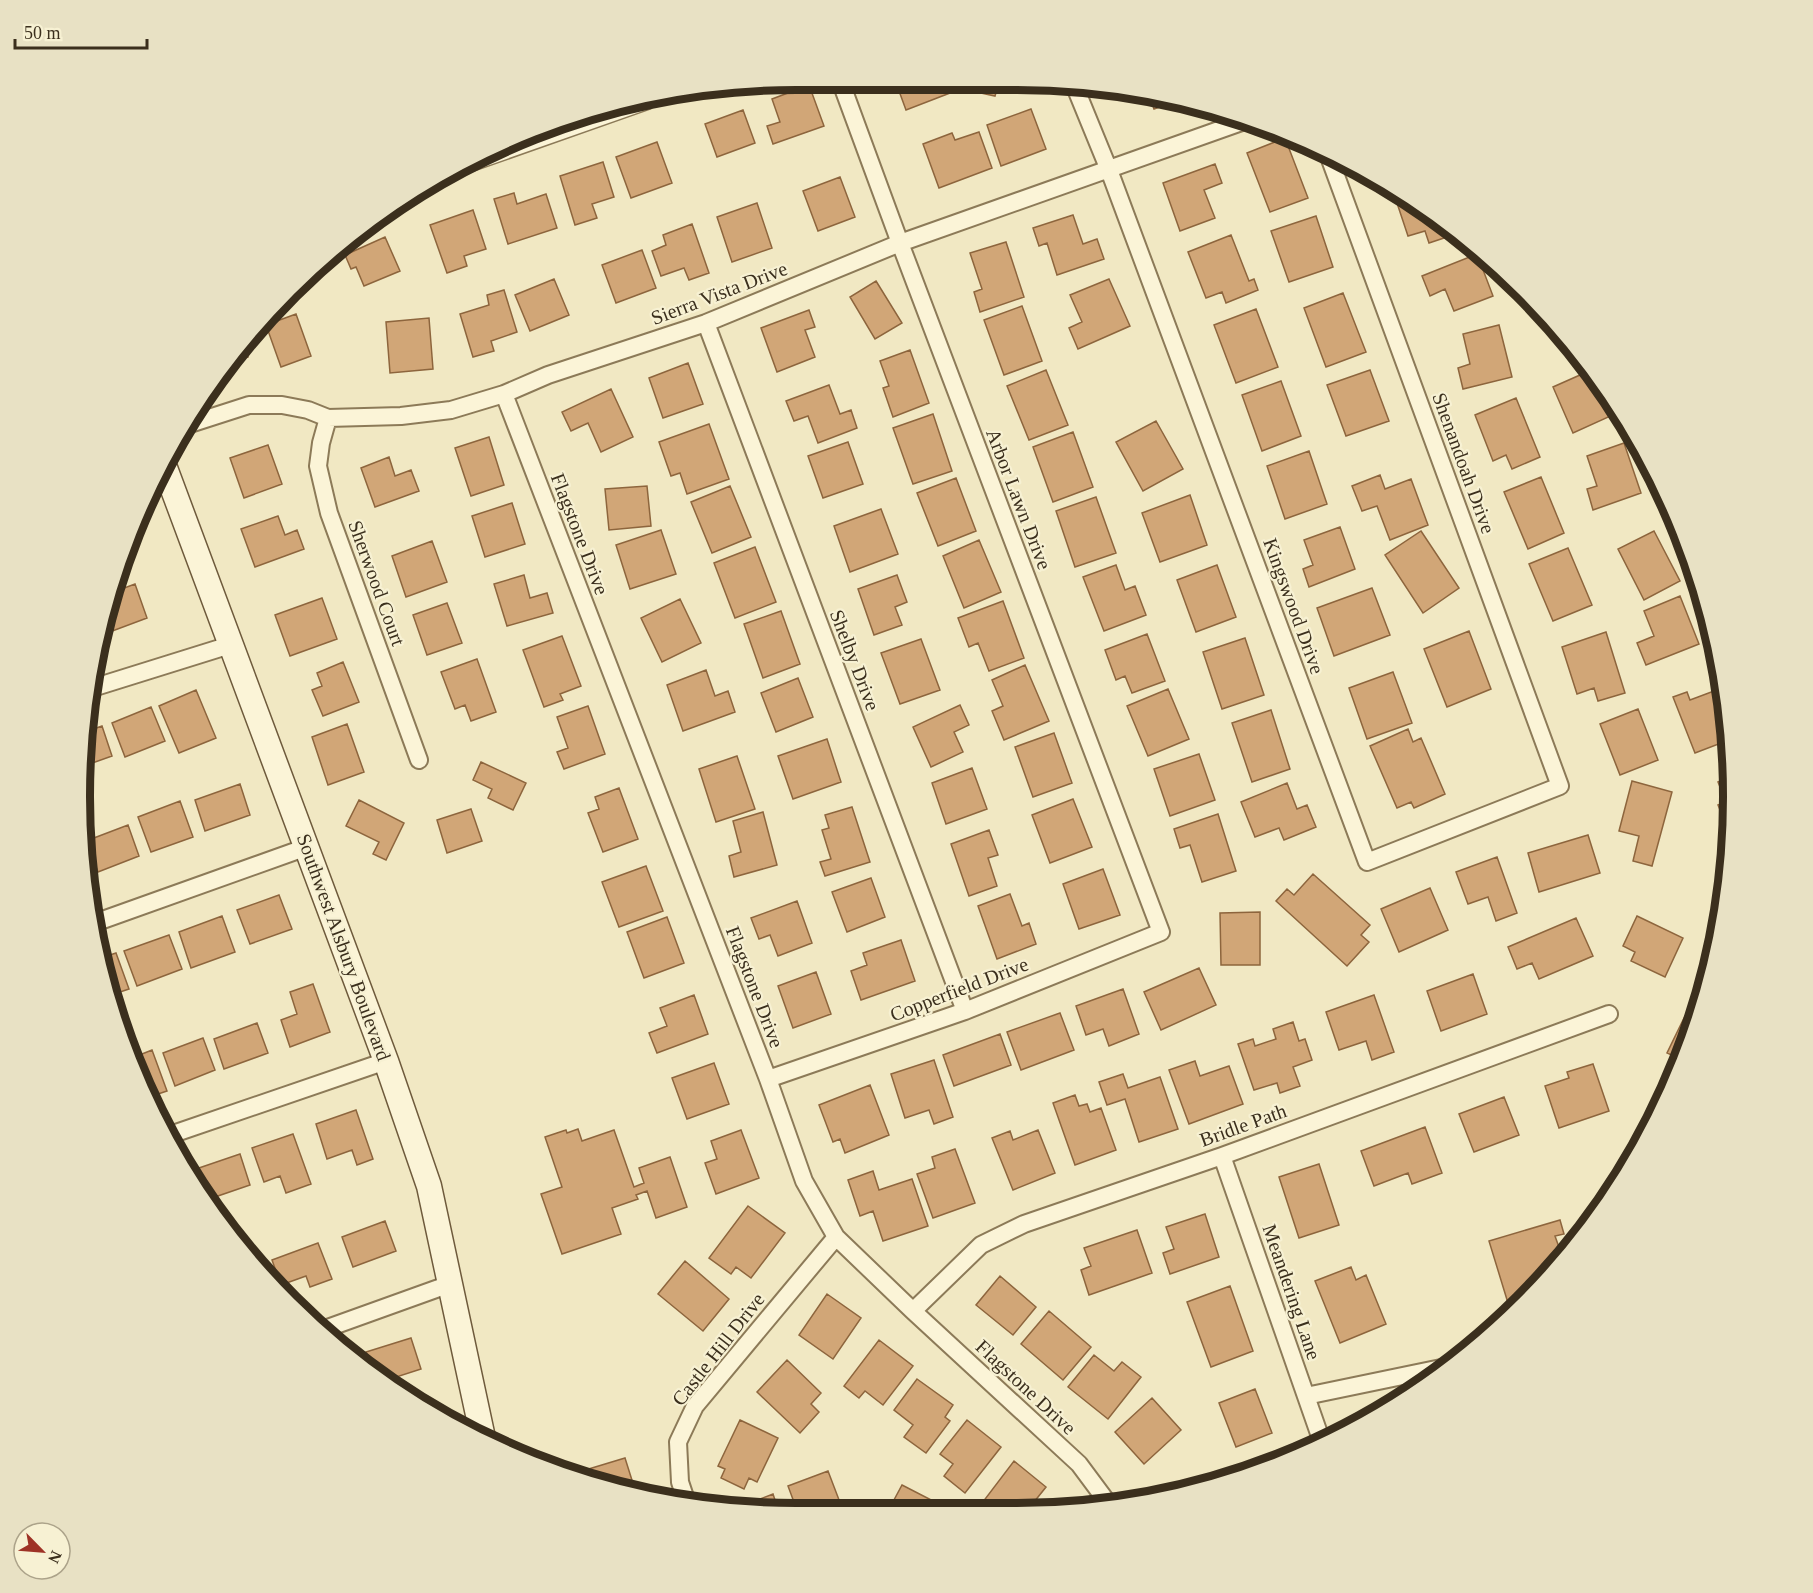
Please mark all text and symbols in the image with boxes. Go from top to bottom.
scale bar [15,12,147,50]
text: 50 m [24,23,61,43]
street label: Sierra Vista Drive [648,257,790,329]
street label: Shenandoah Drive [1428,390,1500,537]
street label: Arbor Lawn Drive [982,426,1056,573]
street label: Flagstone Drive [546,470,613,598]
street label: Sherwood Court [344,517,410,649]
street label: Kingswood Drive [1258,535,1329,677]
street label: Shelby Drive [825,607,884,714]
street label: Southwest Alsbury Boulevard [292,830,395,1064]
street label: Flagstone Drive [721,923,788,1051]
street label: Copperfield Drive [887,953,1032,1026]
street label: Bridle Path [1197,1099,1289,1151]
street label: Meandering Lane [1258,1221,1325,1363]
street label: Castle Hill Drive [667,1288,769,1410]
street label: Flagstone Drive [971,1335,1081,1440]
north arrow [12,1521,72,1581]
text: N [45,1548,65,1566]

